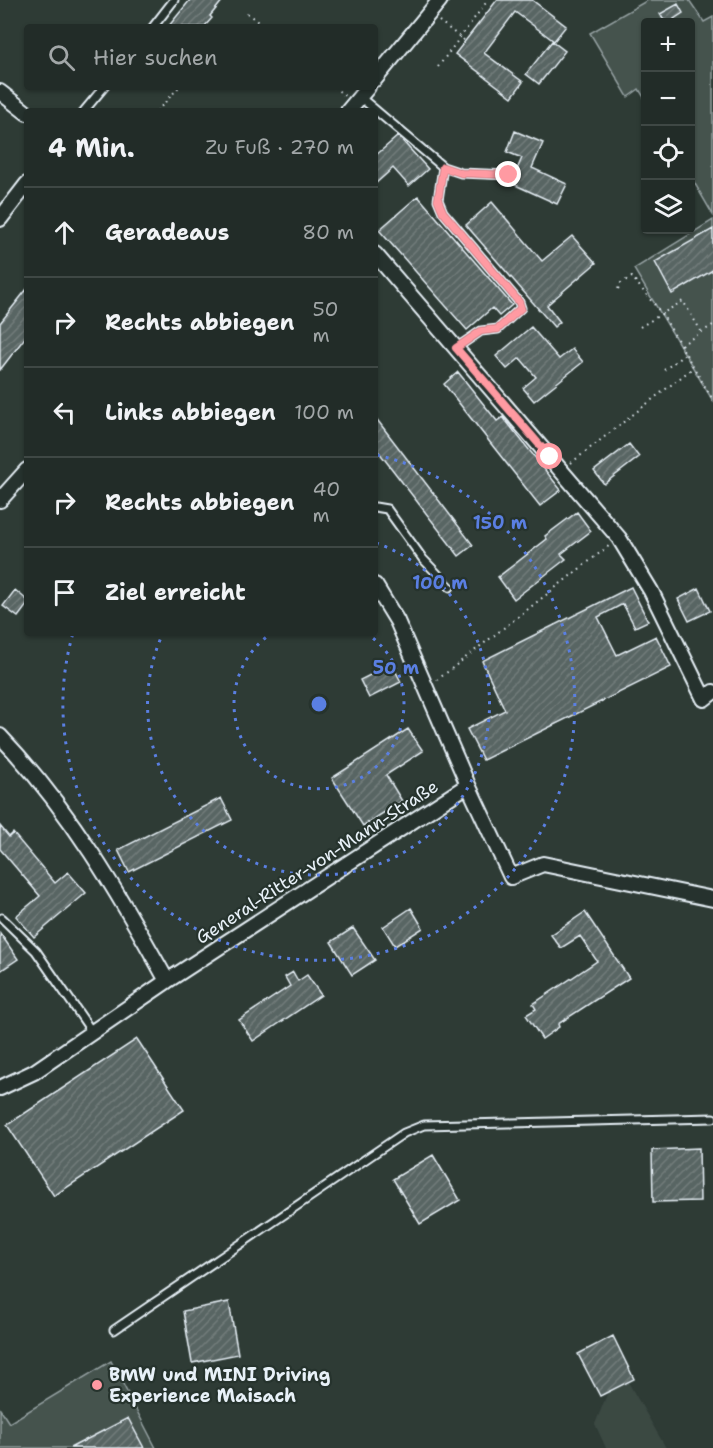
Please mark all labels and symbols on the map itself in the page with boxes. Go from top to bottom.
route end [495,161,521,187]
route start [536,443,562,469]
text: 150 m [473,511,528,535]
text: 100 m [412,571,468,595]
text: 50 m [373,656,420,680]
centre of rings [309,694,329,714]
street label: General-Ritter-von-Mann-Straße [191,774,443,950]
place label: BMW und MINI Driving Experience Maisach [109,1363,331,1408]
marker: BMW und MINI Driving Experience Maisach [90,1378,104,1392]

